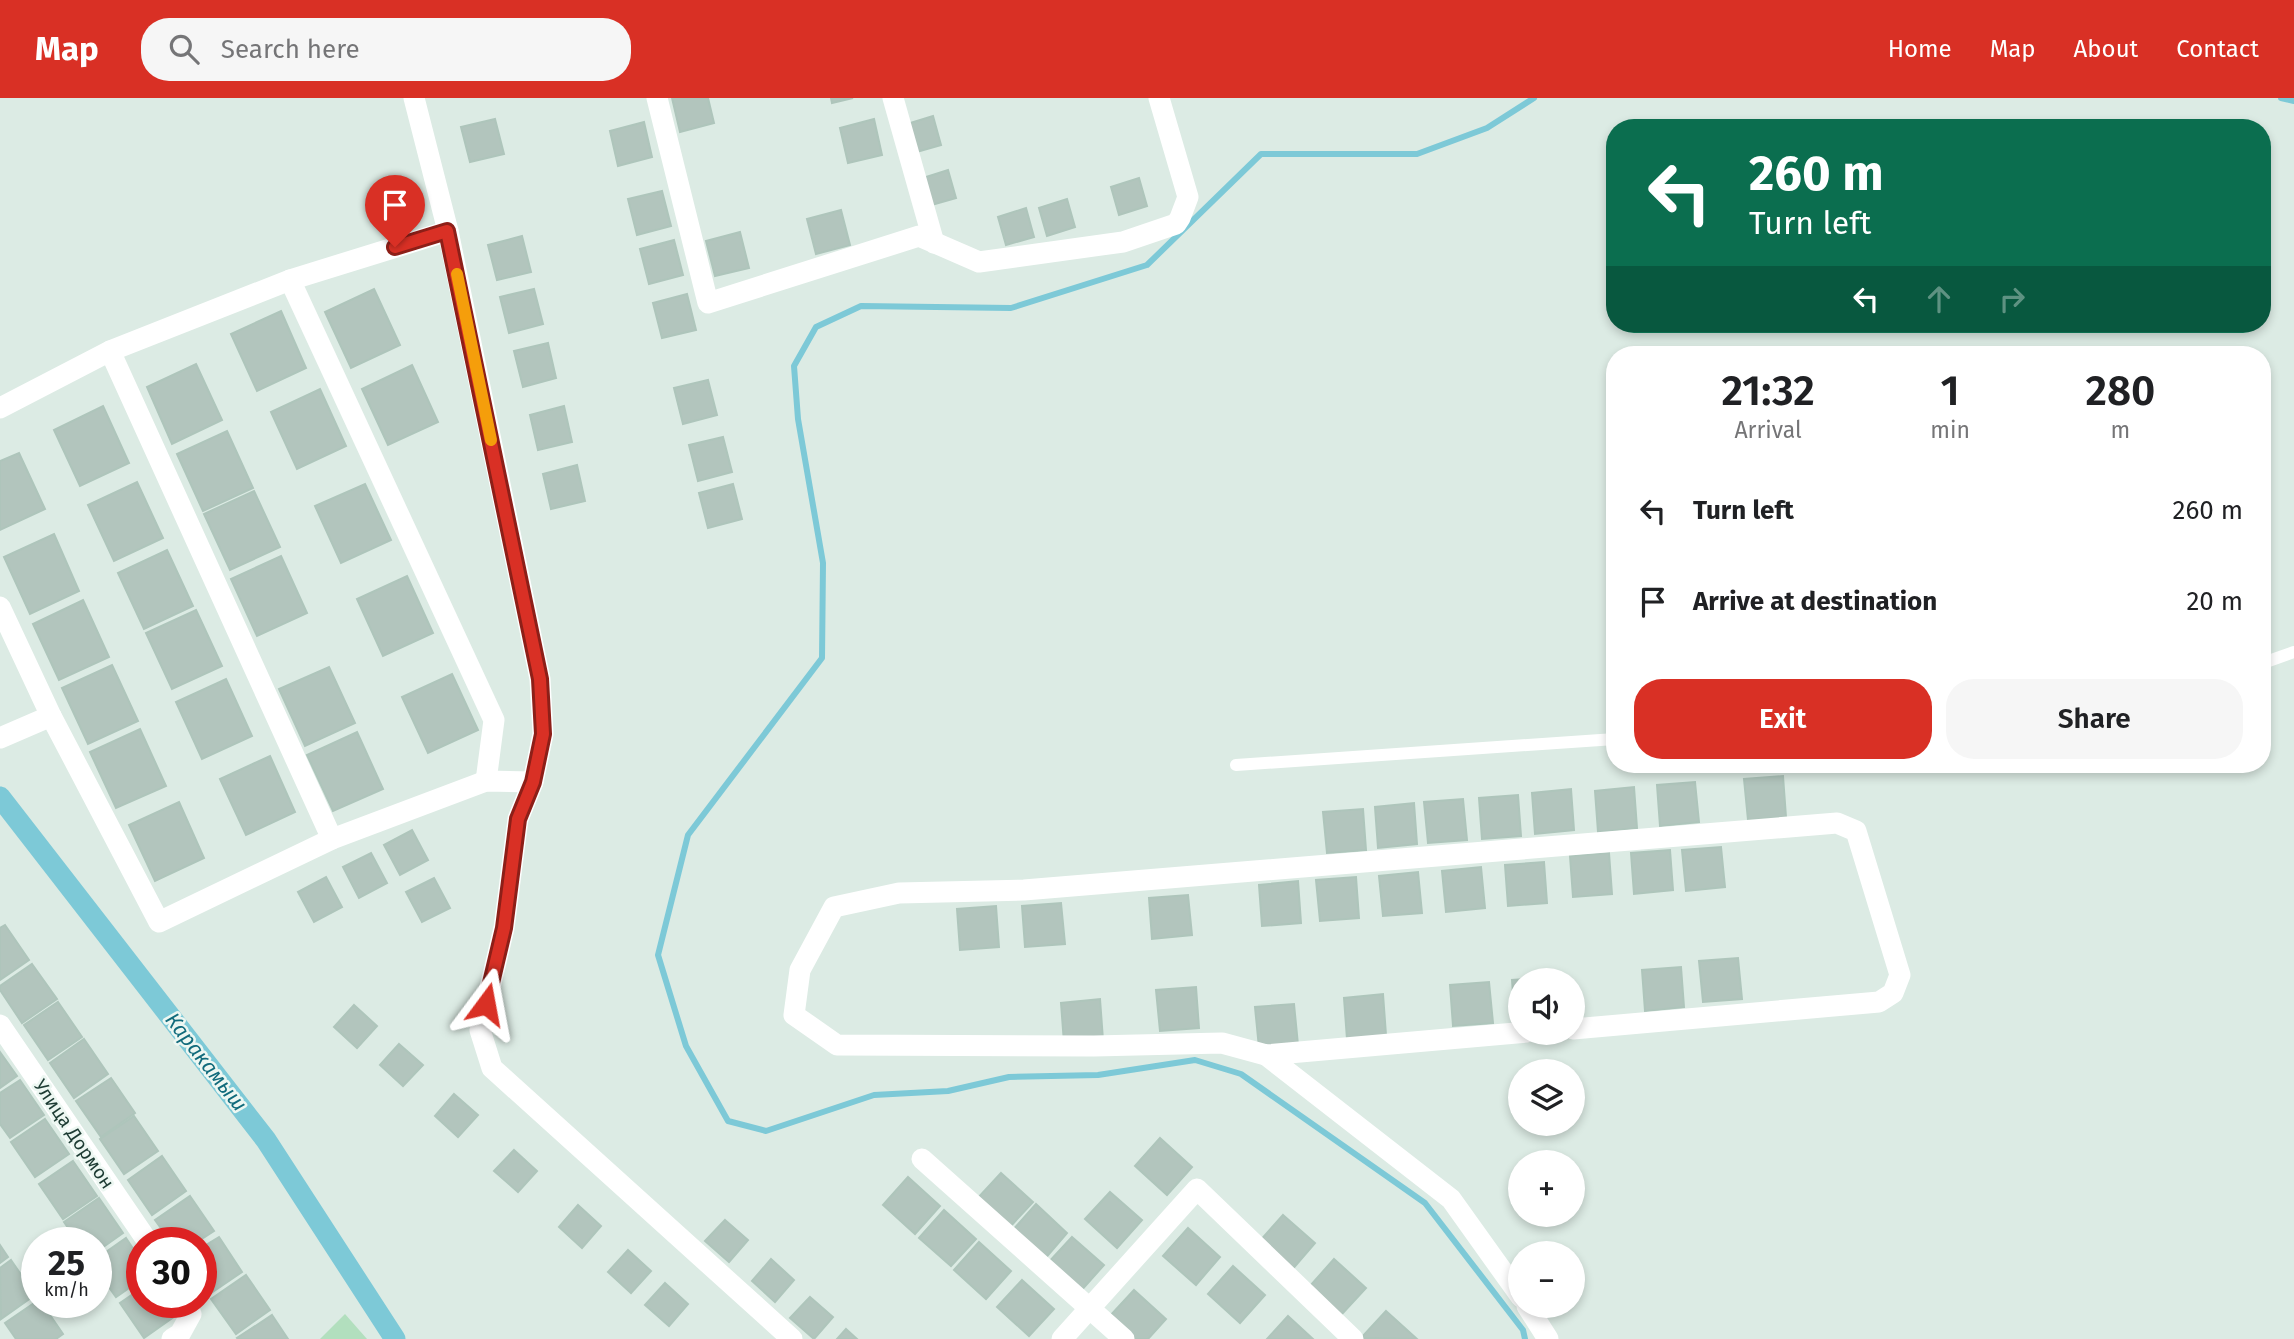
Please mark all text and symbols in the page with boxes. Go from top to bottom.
search box [141,18,631,81]
text: Map [35,29,99,69]
icon: search [165,30,203,68]
text: Search here [221,34,360,65]
text: Home [1888,35,1952,63]
text: Map [1990,35,2036,63]
text: About [2074,35,2138,63]
text: Contact [2176,35,2259,63]
text: 260 m [1749,144,1884,203]
icon: left [1634,147,1725,238]
pin [365,175,425,247]
icon: arrive [376,186,414,224]
text: Turn left [1749,204,1871,242]
icon: left [1847,280,1885,318]
icon: ahead [1920,280,1958,318]
icon: right [1993,280,2031,318]
text: 21:32 [1722,366,1815,416]
text: 1 [1940,366,1960,416]
text: 280 [2085,366,2155,416]
text: Arrival [1734,416,1802,444]
text: min [1930,416,1970,444]
text: m [2111,416,2130,444]
icon: left [1634,492,1672,530]
text: Turn left [1693,495,1794,526]
text: 260 m [2173,495,2243,526]
icon: arrive [1634,583,1672,621]
text: Arrive at destination [1693,586,1937,617]
text: 20 m [2186,586,2243,617]
button: Exit [1634,679,1932,759]
button: Share [1946,679,2243,759]
position arrow [449,967,523,1041]
map controls [1508,968,1585,1318]
button: sound [1508,968,1585,1045]
water label: Каракамыш [159,1007,253,1117]
button: layers [1508,1059,1585,1136]
street label: Улица Дормон [29,1075,119,1193]
button: + [1508,1150,1585,1227]
speed limit sign: 30 [126,1227,217,1318]
button: − [1508,1241,1585,1318]
text: 25 [48,1242,85,1284]
text: km/h [44,1279,89,1301]

